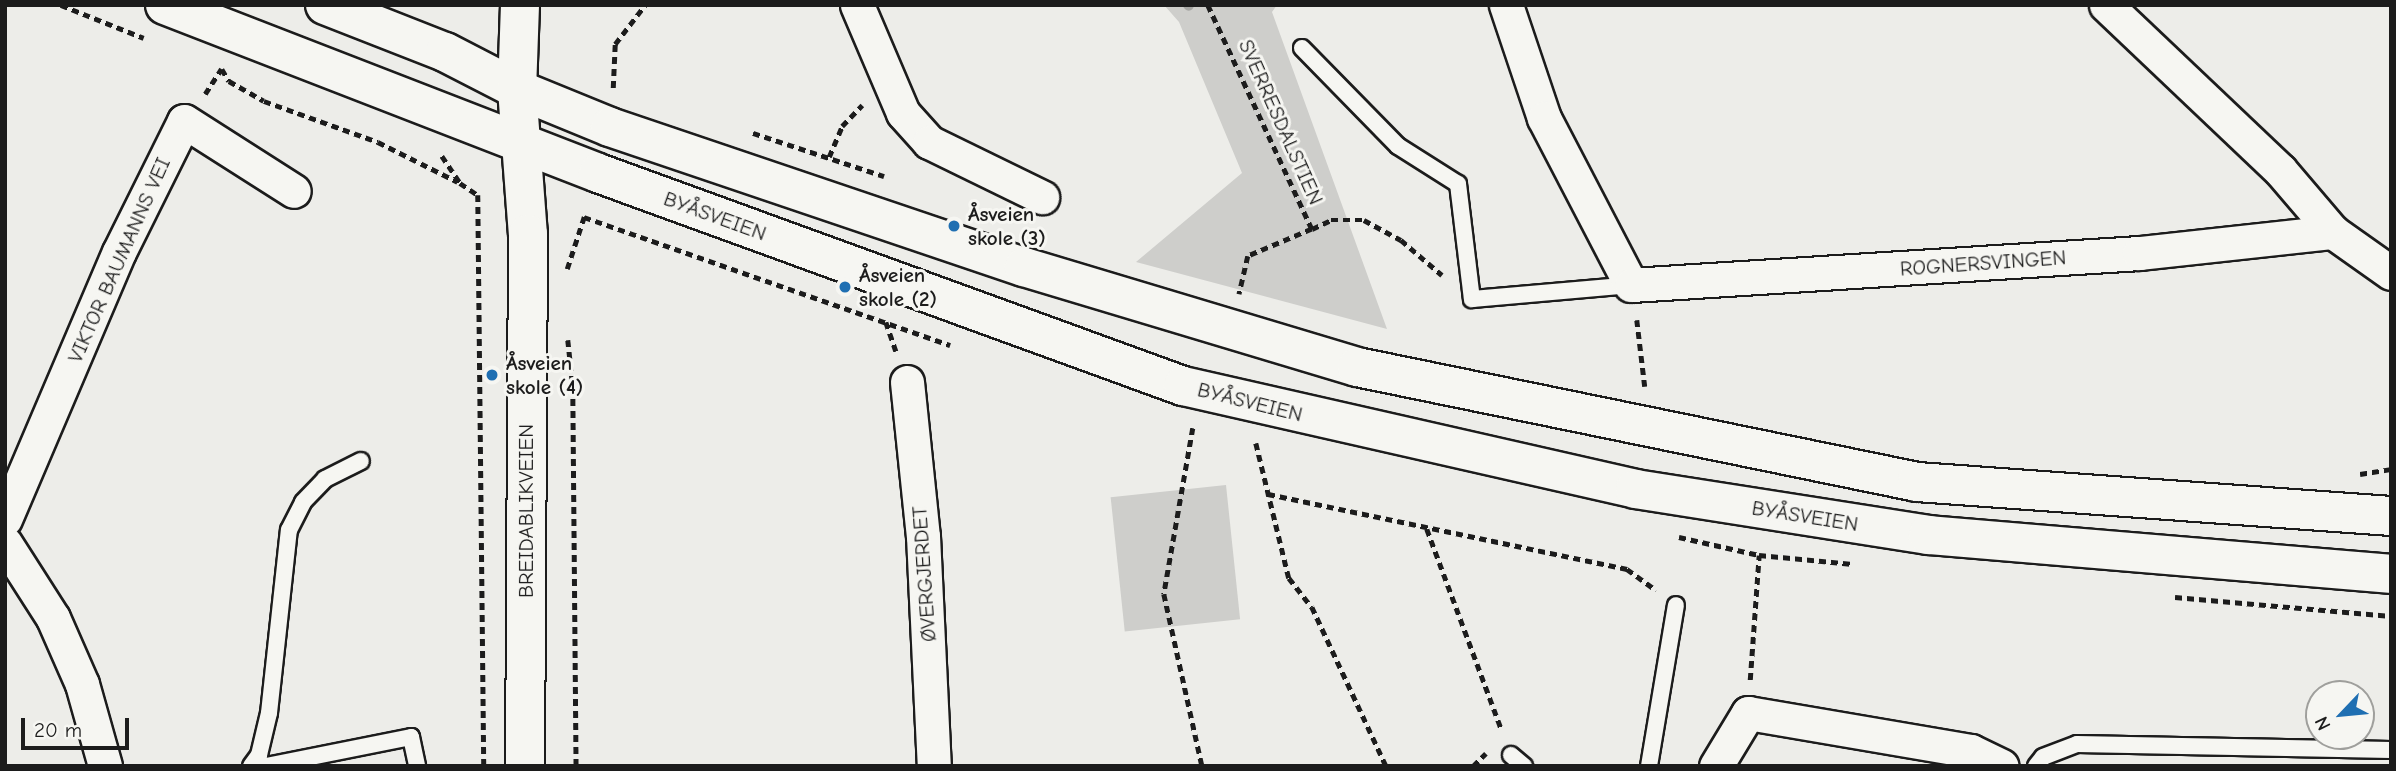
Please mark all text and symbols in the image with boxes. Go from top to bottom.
street label: SVERRESDALSTIEN [1233,36,1329,208]
street label: VIKTOR BAUMANNS VEI [62,153,176,367]
street label: BYÅSVEIEN [660,186,770,246]
place label: Åsveien skole (3) [968,201,1046,251]
marker: Åsveien skole (3) [946,218,962,234]
street label: ROGNERSVINGEN [1899,245,2067,281]
place label: Åsveien skole (2) [859,262,937,312]
marker: Åsveien skole (2) [837,279,853,295]
place label: Åsveien skole (4) [506,350,583,400]
marker: Åsveien skole (4) [484,367,500,383]
street label: BYÅSVEIEN [1195,377,1305,427]
street label: BREIDABLIKVEIEN [513,424,539,598]
street label: BYÅSVEIEN [1750,495,1860,537]
street label: ØVERGJERDET [907,505,941,643]
north arrow [2305,680,2375,750]
scale bar [24,704,133,748]
text: N [2310,713,2336,734]
text: 20 m [34,718,82,742]

